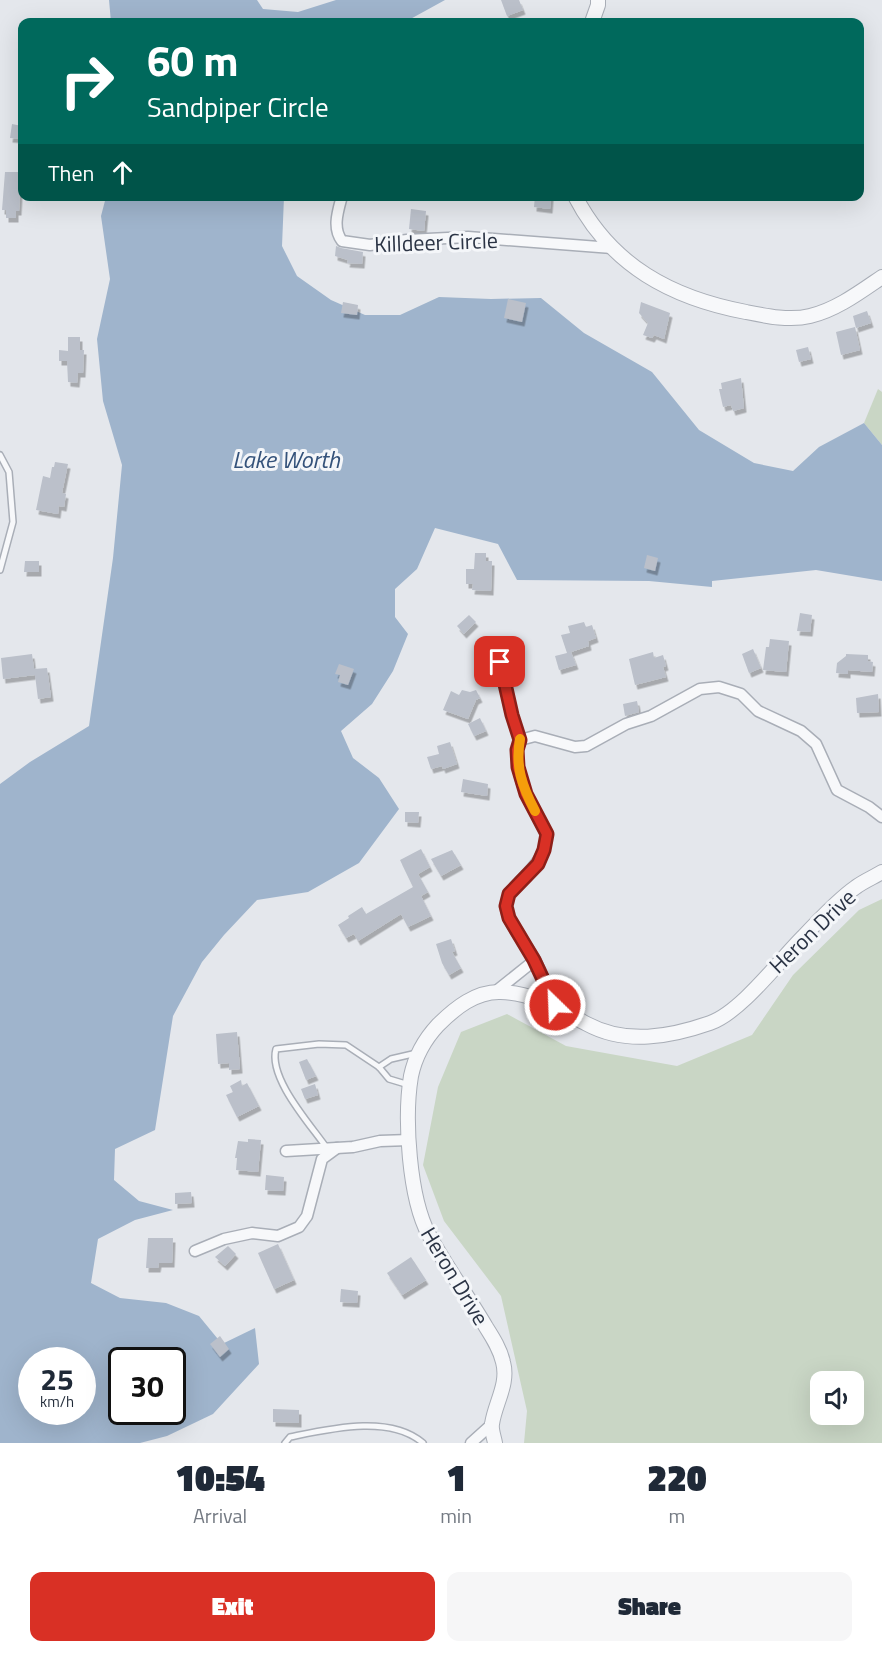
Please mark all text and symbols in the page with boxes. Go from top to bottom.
text: 60 m [147,28,239,92]
icon: right [48,42,126,120]
text: Sandpiper Circle [147,86,329,127]
text: Then [48,156,94,190]
icon: ahead [106,156,139,189]
street label: Killdeer Circle [374,223,498,261]
water label: Lake Worth [232,441,341,477]
pin [474,636,525,687]
icon: arrive [483,645,516,678]
street label: Heron Drive [761,881,863,981]
position arrow [523,973,587,1037]
street label: Heron Drive [412,1220,498,1332]
speed limit sign: 30 [108,1347,186,1425]
text: 25 [40,1356,74,1402]
map controls [810,1371,864,1425]
button: sound [810,1371,864,1425]
text: km/h [40,1390,74,1413]
text: 10:54 [175,1450,265,1505]
text: 1 [446,1450,466,1505]
text: 220 [647,1450,707,1505]
text: Arrival [193,1500,247,1531]
text: min [440,1500,472,1531]
text: m [669,1500,685,1531]
button: Exit [30,1572,435,1641]
button: Share [447,1572,852,1641]

